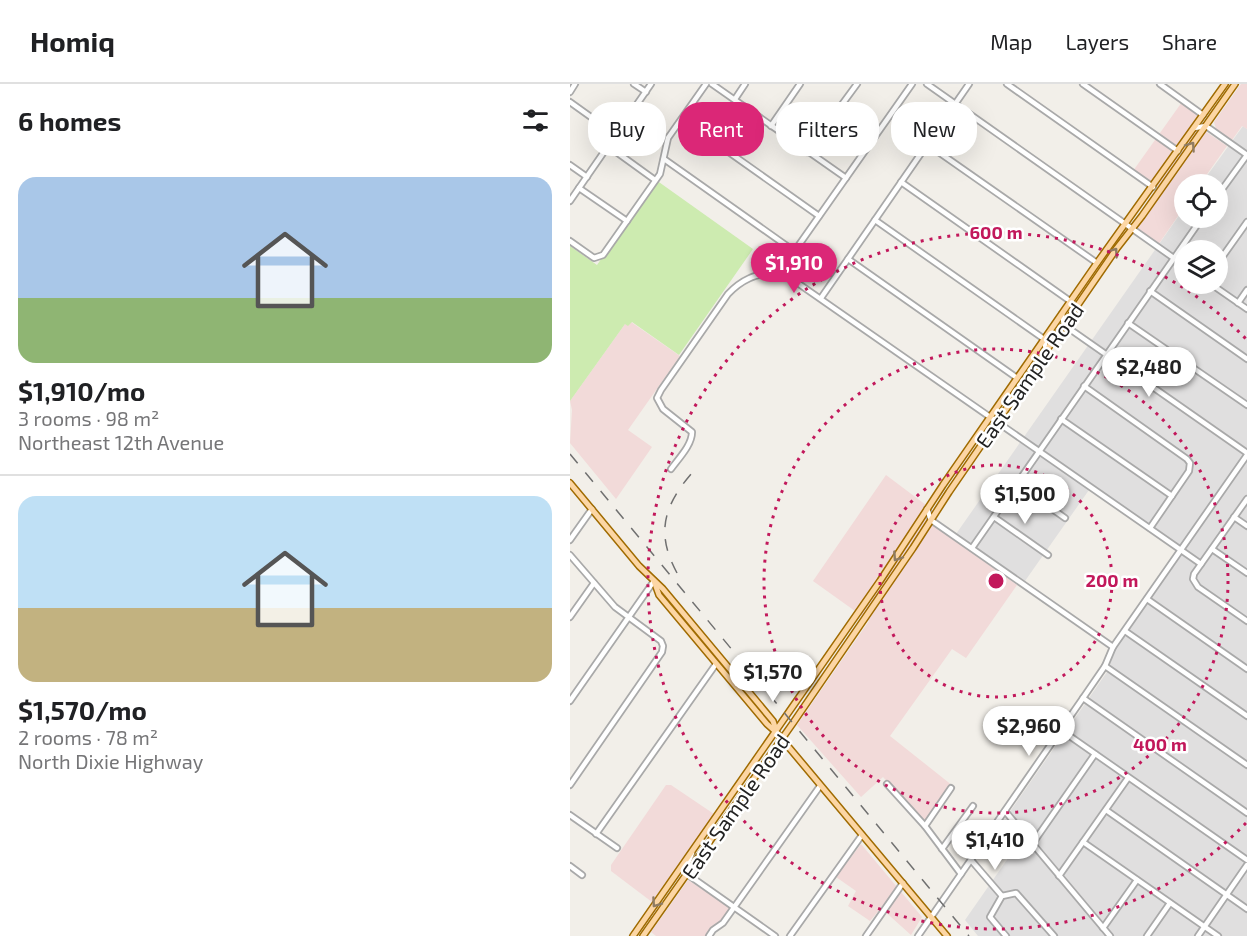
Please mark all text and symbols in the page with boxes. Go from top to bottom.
text: Homiq [30,24,115,58]
text: Map [990,29,1032,54]
text: Layers [1065,29,1129,54]
text: Share [1162,29,1217,54]
chip: Buy [588,102,666,156]
chip: Rent [678,102,764,156]
chip: Filters [776,102,879,156]
chip: New [891,102,977,156]
icon: filters [519,104,552,137]
text: 6 homes [18,105,121,136]
one-way arrow [1184,142,1195,153]
map controls [1174,174,1228,294]
button: locate [1174,174,1228,228]
icon: home [231,216,339,324]
text: 600 m [969,221,1023,243]
button: layers [1174,240,1228,294]
pin: $1,910 [745,243,843,294]
one-way arrow [1107,248,1118,259]
text: $1,910 [765,250,823,274]
street label: East Sample Road [970,298,1088,452]
pin: $2,480 [1100,347,1198,398]
text: $2,480 [1116,354,1182,378]
text: $1,910/mo [18,375,145,406]
text: 3 rooms · 98 m² [18,406,159,430]
text: Northeast 12th Avenue [18,430,224,454]
pin: $1,500 [976,474,1074,525]
text: $1,500 [994,481,1056,505]
icon: home [231,535,339,643]
one-way arrow [892,551,904,561]
text: 200 m [1086,569,1138,591]
centre of rings [986,571,1006,591]
pin: $1,570 [724,652,822,703]
text: $1,570 [743,659,803,683]
text: $1,570/mo [18,694,147,725]
pin: $2,960 [980,706,1078,757]
text: $2,960 [997,713,1061,737]
text: 2 rooms · 78 m² [18,725,158,749]
street label: East Sample Road [676,729,794,883]
text: 400 m [1133,733,1187,755]
text: North Dixie Highway [18,749,203,773]
pin: $1,410 [946,820,1044,871]
text: $1,410 [966,827,1025,851]
one-way arrow [652,896,663,907]

